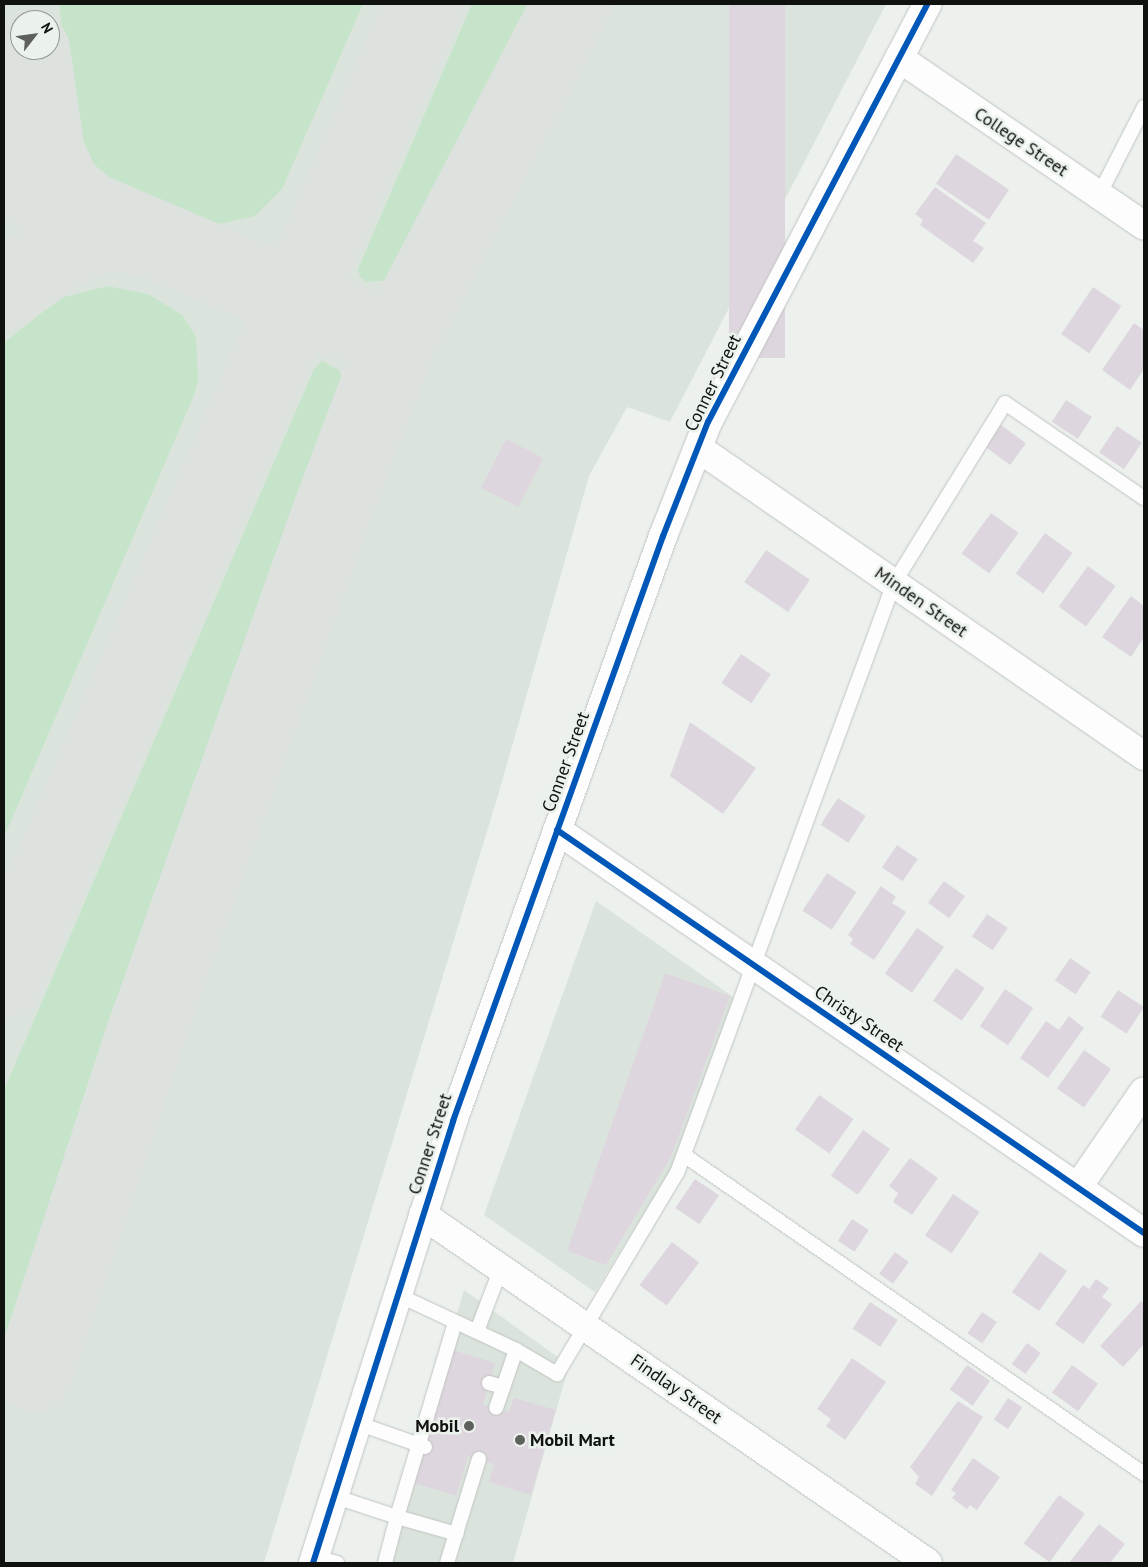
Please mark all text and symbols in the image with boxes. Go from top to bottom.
north arrow [10,10,60,60]
text: N [37,20,57,36]
street label: College Street [970,103,1072,181]
street label: Conner Street [680,331,746,435]
street label: Minden Street [870,562,972,642]
street label: Conner Street [538,709,594,815]
street label: Christy Street [810,981,908,1057]
street label: Conner Street [404,1091,456,1197]
street label: Findlay Street [626,1349,726,1429]
place label: Mobil [415,1415,459,1437]
marker: Mobil [463,1420,475,1432]
place label: Mobil Mart [530,1429,615,1451]
marker: Mobil Mart [514,1434,526,1446]

